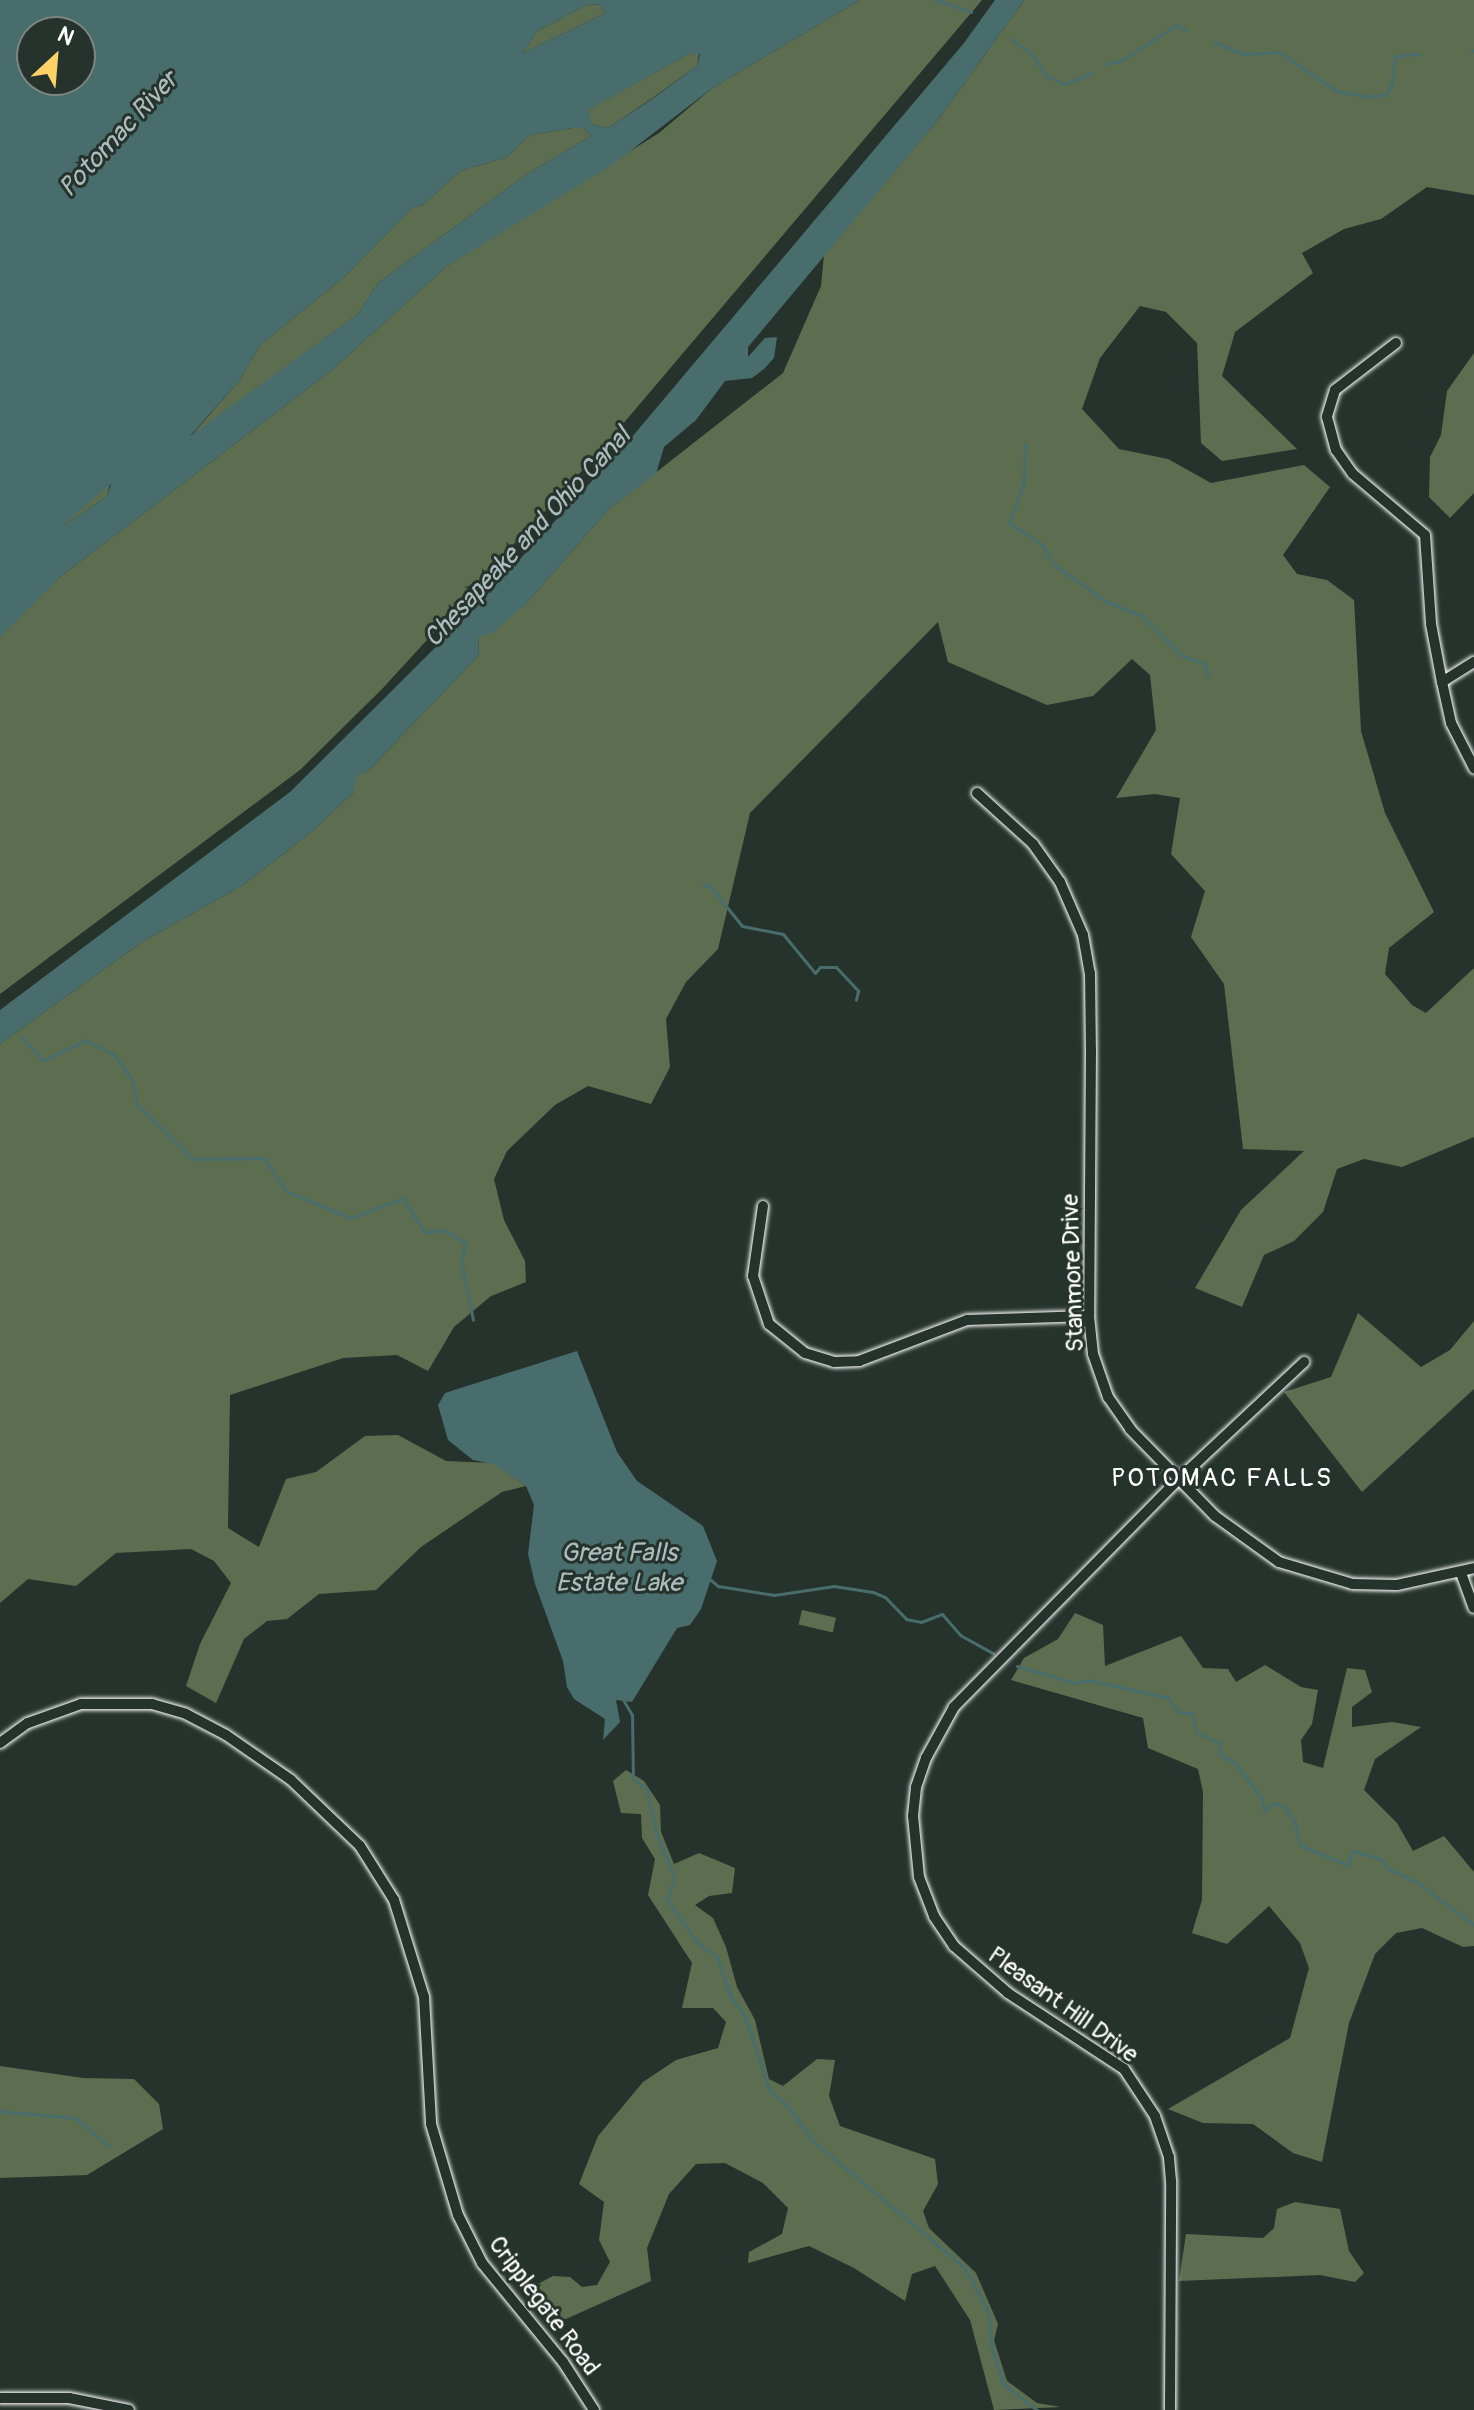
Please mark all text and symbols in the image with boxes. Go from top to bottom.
north arrow [16,16,96,96]
text: N [53,20,78,52]
water label: Potomac River [53,66,185,204]
water label: Chesapeake and Ohio Canal [418,422,638,654]
street label: Stanmore Drive [1056,1193,1090,1353]
district label: POTOMAC FALLS [1111,1463,1333,1495]
water label: Great Falls Estate Lake [556,1538,682,1600]
street label: Pleasant Hill Drive [982,1941,1144,2069]
street label: Cripplegate Road [482,2231,606,2381]

